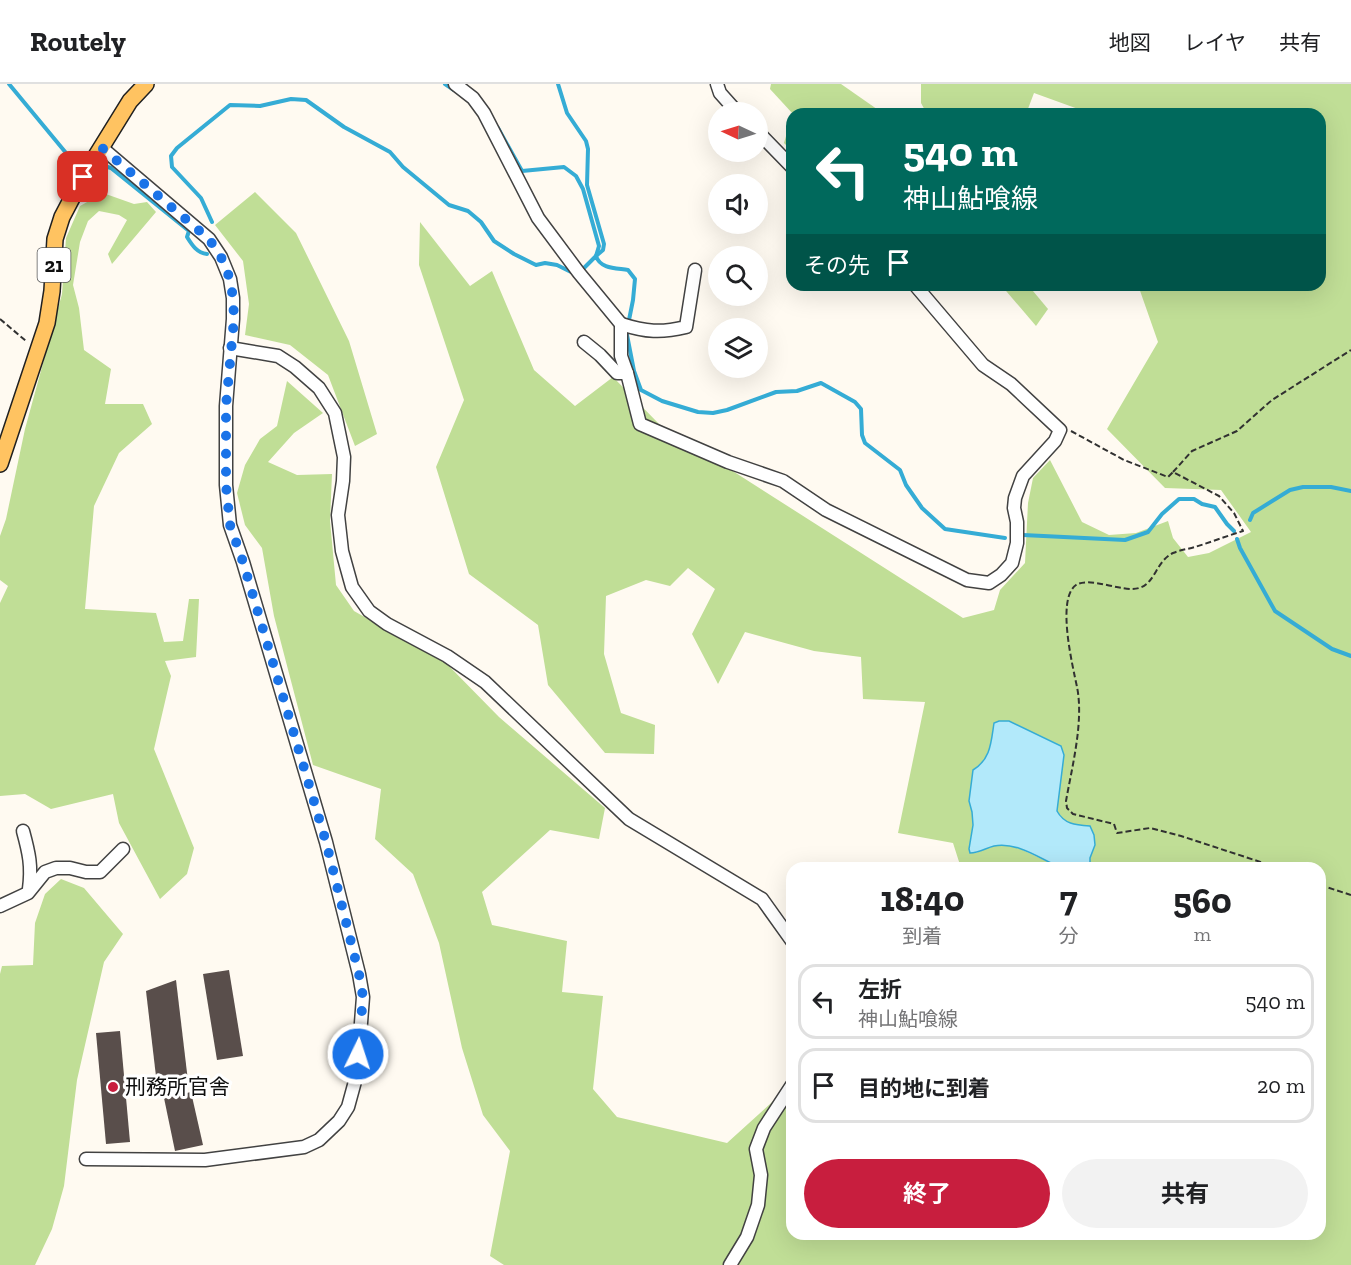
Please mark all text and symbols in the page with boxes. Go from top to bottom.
text: Routely [30,25,126,58]
text: 地図 [1109,30,1151,55]
text: レイヤ [1184,30,1246,55]
text: 共有 [1279,30,1321,55]
north arrow [708,102,768,162]
map controls [708,102,768,378]
text: 540 m [903,126,1018,177]
icon: left [804,132,882,210]
pin [57,151,108,202]
icon: arrive [66,160,99,193]
button: sound [708,174,768,234]
text: 神山鮎喰線 [903,183,1038,215]
button: search [708,246,768,306]
icon: arrive [882,246,915,279]
road number: 21 [38,248,70,282]
text: その先 [804,252,870,279]
button: layers [708,318,768,378]
text: 18:40 [880,877,964,920]
text: 7 [1060,877,1078,920]
text: 560 [1173,879,1232,922]
text: m [1194,922,1211,946]
text: 到着 [902,924,942,948]
text: 分 [1059,924,1079,948]
text: 左折 [858,976,902,1003]
icon: left [807,985,840,1018]
text: 540 m [1245,988,1305,1015]
text: 神山鮎喰線 [858,1007,958,1031]
position arrow [326,1022,390,1086]
icon: arrive [807,1069,840,1102]
text: 20 m [1257,1072,1305,1099]
place label: 刑務所官舎 [125,1074,230,1099]
text: 目的地に到着 [858,1075,990,1102]
marker: 刑務所官舎 [106,1080,120,1094]
button: 終了 [804,1159,1050,1228]
button: 共有 [1062,1159,1308,1228]

